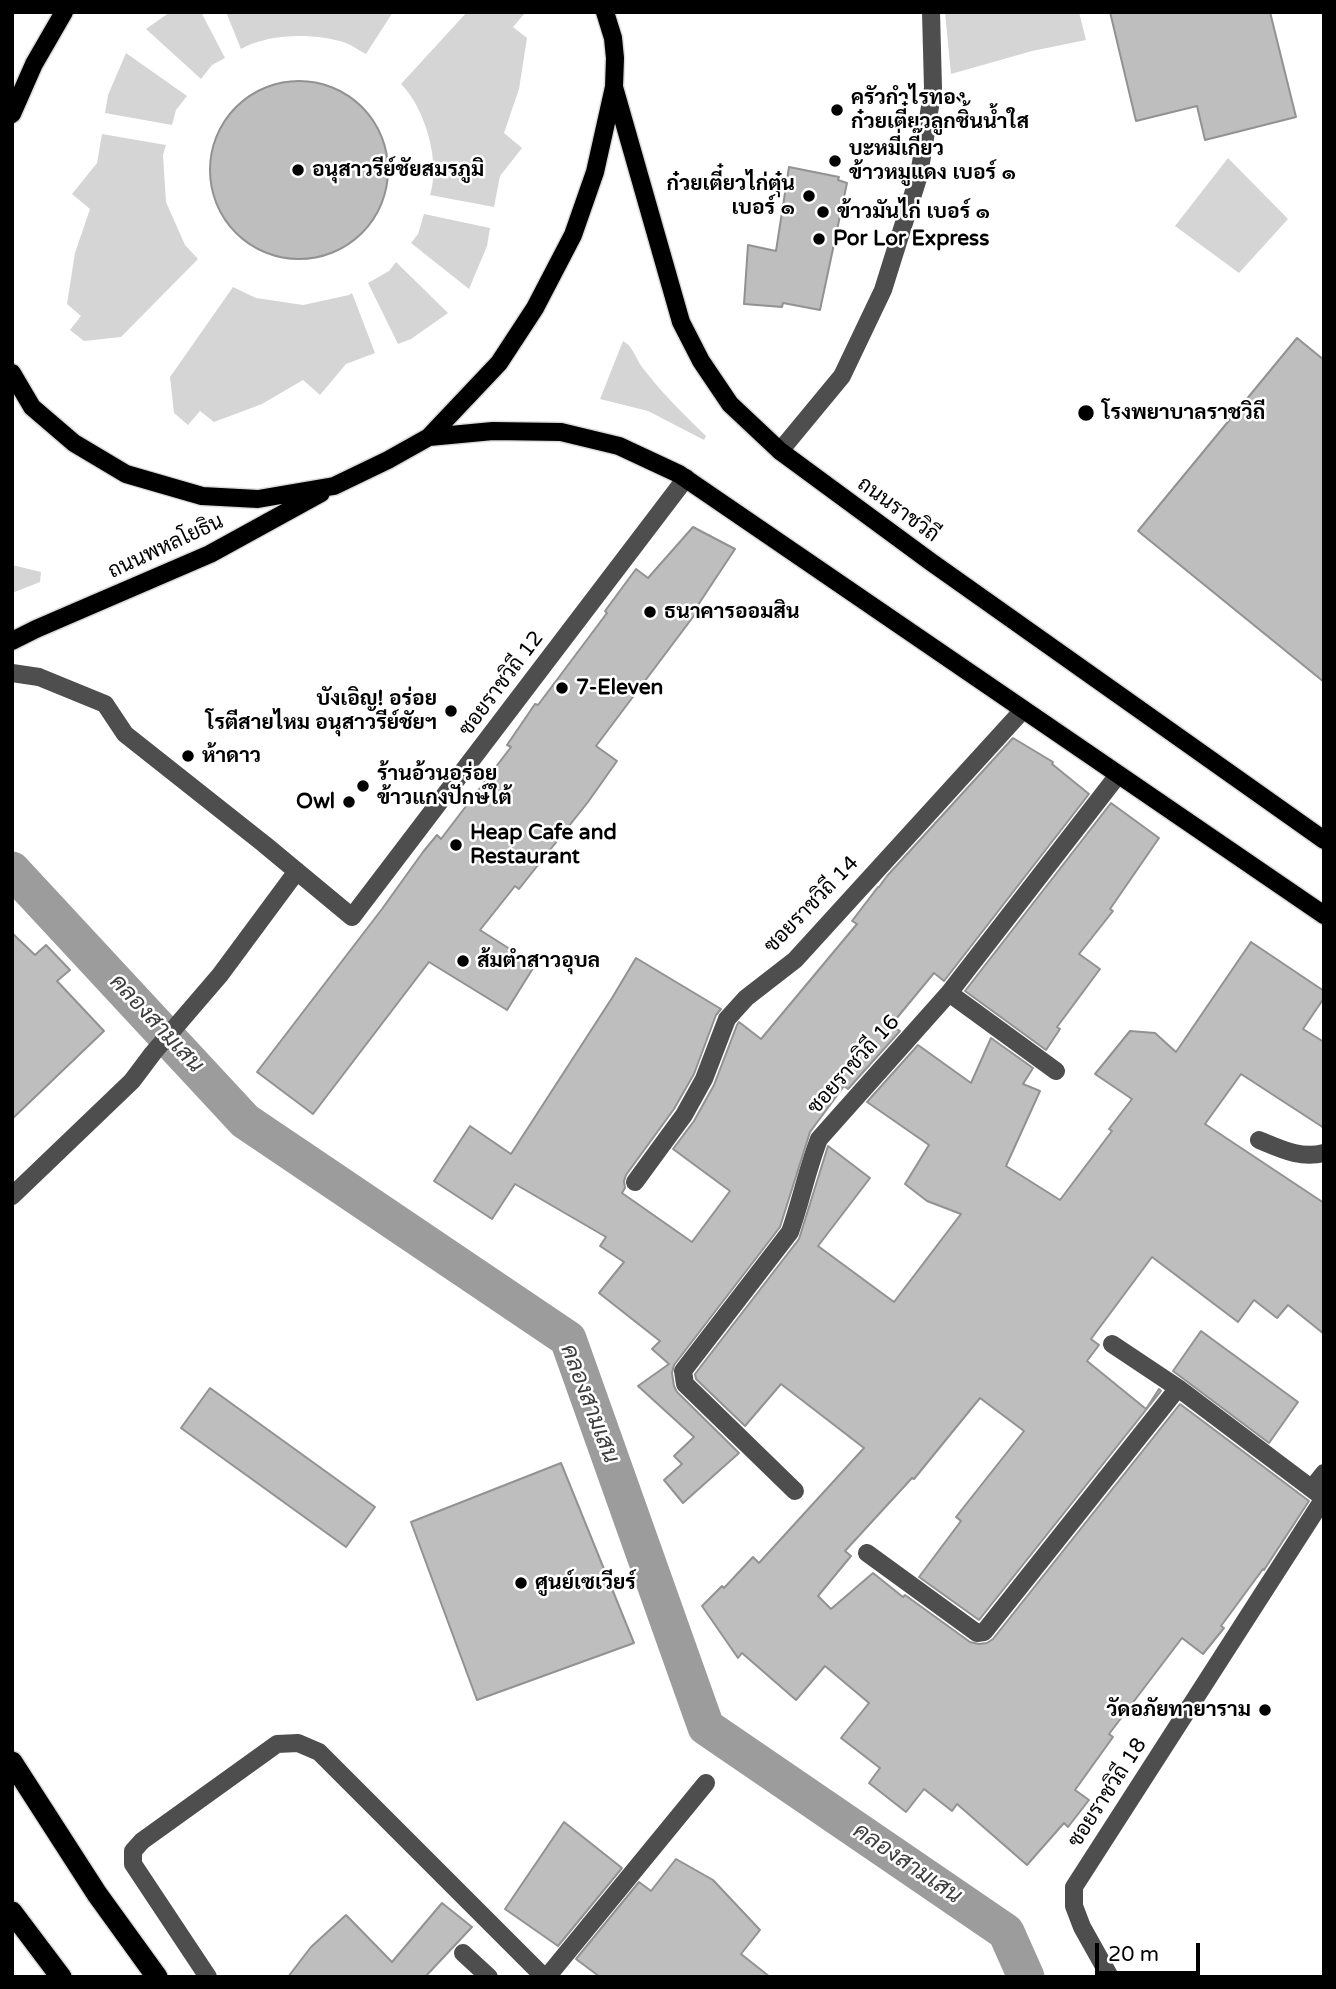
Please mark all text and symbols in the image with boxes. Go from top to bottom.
place label: ครัวกำไรทอง ก๋วยเตี๋ยวลูกชิ้นน้ำใส [851,85,1029,135]
marker: ครัวกำไรทอง ก๋วยเตี๋ยวลูกชิ้นน้ำใส [829,102,845,118]
place label: บะหมี่เกี๊ยว ข้าวหมูแดง เบอร์ ๑ [849,136,1016,186]
marker: บะหมี่เกี๊ยว ข้าวหมูแดง เบอร์ ๑ [827,153,843,169]
place label: อนุสาวรีย์ชัยสมรภูมิ [312,157,484,183]
marker: อนุสาวรีย์ชัยสมรภูมิ [290,162,306,178]
place label: ก๋วยเตี๋ยวไก่ตุ๋น เบอร์ ๑ [667,171,795,221]
marker: ก๋วยเตี๋ยวไก่ตุ๋น เบอร์ ๑ [801,188,817,204]
place label: ข้าวมันไก่ เบอร์ ๑ [837,199,990,225]
marker: ข้าวมันไก่ เบอร์ ๑ [815,204,831,220]
place label: Por Lor Express [833,226,989,252]
marker: Por Lor Express [811,231,827,247]
place label: โรงพยาบาลราชวิถี [1102,400,1265,426]
marker: โรงพยาบาลราชวิถี [1076,403,1096,423]
street label: ถนนราชวิถี [852,472,944,548]
street label: ถนนพหลโยธิน [104,509,228,585]
place label: ธนาคารออมสิน [664,599,800,625]
marker: ธนาคารออมสิน [642,604,658,620]
street label: ซอยราชวิถี 12 [454,626,550,742]
place label: 7-Eleven [576,675,663,701]
marker: 7-Eleven [554,680,570,696]
place label: บังเอิญ! อร่อย โรตีสายไหม อนุสาวรีย์ชัยฯ [206,686,437,736]
marker: บังเอิญ! อร่อย โรตีสายไหม อนุสาวรีย์ชัยฯ [443,703,459,719]
place label: ห้าดาว [202,743,261,769]
marker: ห้าดาว [180,748,196,764]
place label: ร้านอ้วนอร่อย ข้าวแกงปักษ์ใต้ [377,761,512,811]
marker: ร้านอ้วนอร่อย ข้าวแกงปักษ์ใต้ [355,778,371,794]
place label: Owl [296,789,335,815]
marker: Owl [341,794,357,810]
place label: Heap Cafe and Restaurant [470,820,617,870]
marker: Heap Cafe and Restaurant [448,837,464,853]
street label: ซอยราชวิถี 14 [759,851,865,959]
place label: ส้มตำสาวอุบล [477,948,600,974]
marker: ส้มตำสาวอุบล [455,953,471,969]
water label: คลองสามเสน [103,969,209,1079]
street label: ซอยราชวิถี 16 [803,1010,905,1120]
water label: คลองสามเสน [554,1341,624,1467]
place label: ศูนย์เซเวียร์ [535,1570,636,1596]
marker: ศูนย์เซเวียร์ [513,1575,529,1591]
place label: วัดอภัยทายาราม [1106,1697,1251,1723]
marker: วัดอภัยทายาราม [1257,1702,1273,1718]
street label: ซอยราชวิถี 18 [1063,1734,1153,1852]
water label: คลองสามเสน [848,1818,966,1910]
scale bar [1098,1930,1203,1974]
text: 20 m [1108,1942,1159,1967]

